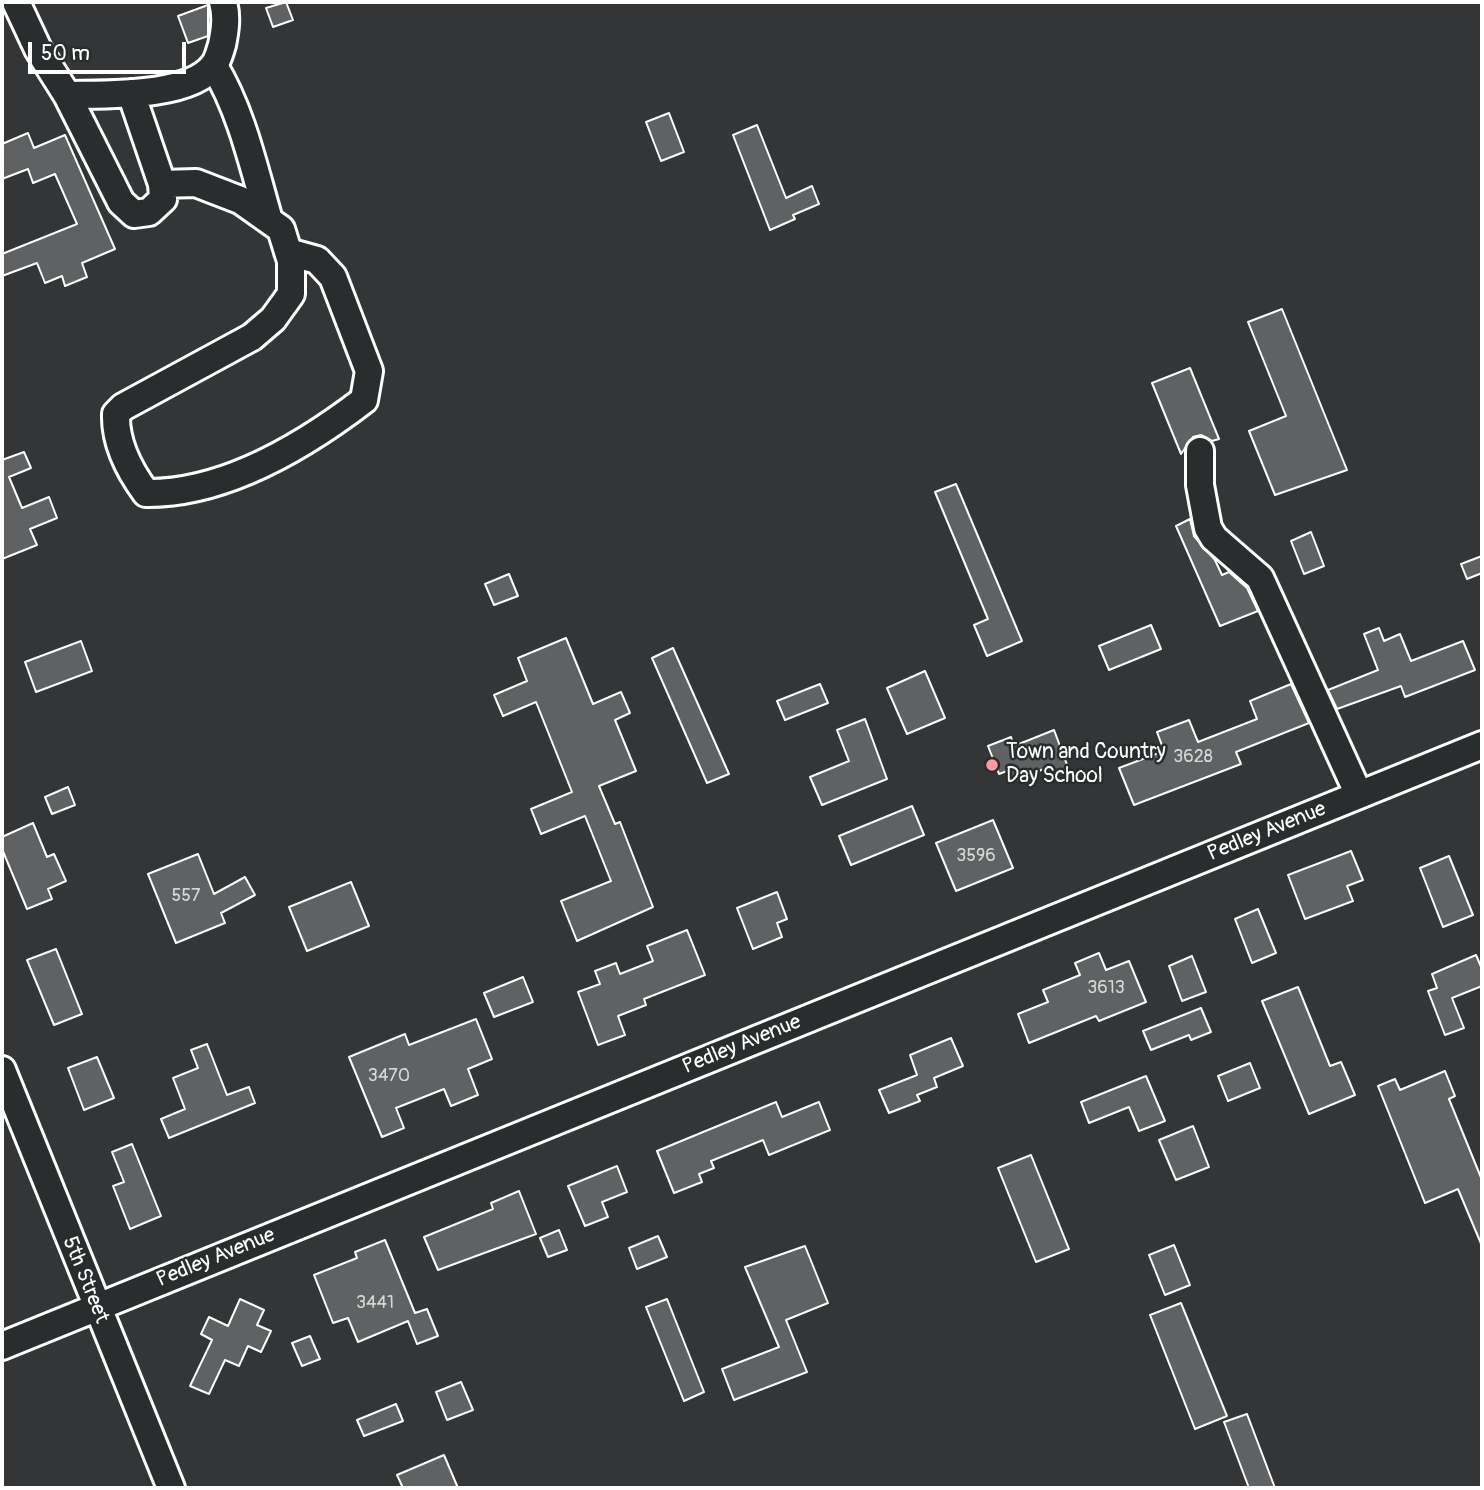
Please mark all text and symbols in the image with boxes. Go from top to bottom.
scale bar [32,28,189,72]
text: 50 m [41,40,90,67]
place label: Town and Country Day School [1006,740,1166,790]
house number: 3628 [1173,746,1213,768]
marker: Town and Country Day School [984,757,1000,773]
street label: Pedley Avenue [1204,797,1330,867]
house number: 3596 [956,845,996,867]
house number: 557 [171,885,201,907]
house number: 3613 [1087,977,1125,999]
street label: Pedley Avenue [679,1010,805,1080]
house number: 3470 [368,1065,410,1087]
street label: Pedley Avenue [153,1223,279,1293]
street label: 5th Street [56,1233,114,1327]
house number: 3441 [356,1292,394,1314]

